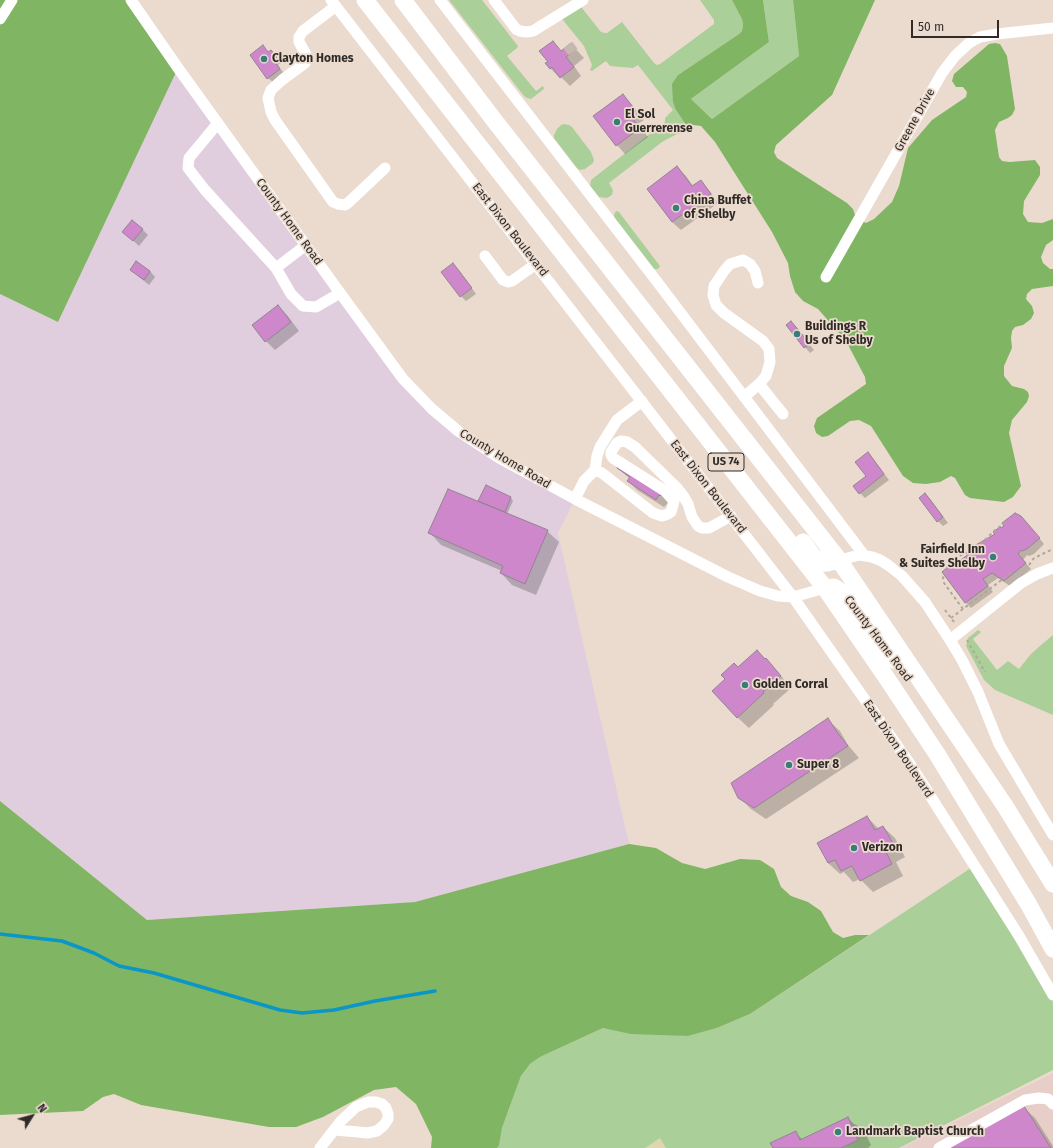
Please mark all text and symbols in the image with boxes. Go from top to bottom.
scale bar [913,12,1001,38]
text: 50 m [918,20,944,34]
place label: Clayton Homes [272,52,354,66]
marker: Clayton Homes [259,54,269,64]
street label: Greene Drive [892,86,938,154]
place label: El Sol Guerrerense [625,108,693,136]
marker: El Sol Guerrerense [612,117,622,127]
street label: County Home Road [253,176,325,268]
street label: East Dixon Boulevard [469,180,551,280]
place label: China Buffet of Shelby [684,194,751,222]
marker: China Buffet of Shelby [671,203,681,213]
place label: Buildings R Us of Shelby [805,320,873,348]
marker: Buildings R Us of Shelby [792,329,802,339]
street label: County Home Road [457,426,553,492]
street label: East Dixon Boulevard [667,437,749,537]
road number: US 74 [708,453,744,471]
place label: Fairfield Inn & Suites Shelby [899,543,985,571]
marker: Fairfield Inn & Suites Shelby [988,552,998,562]
street label: County Home Road [841,593,915,685]
place label: Golden Corral [753,678,828,692]
marker: Golden Corral [740,680,750,690]
street label: East Dixon Boulevard [860,697,936,801]
place label: Super 8 [797,758,839,772]
marker: Super 8 [784,760,794,770]
place label: Verizon [862,841,903,855]
marker: Verizon [849,843,859,853]
north arrow [12,1096,52,1136]
text: N [35,1102,49,1115]
place label: Landmark Baptist Church [846,1125,984,1139]
marker: Landmark Baptist Church [833,1127,843,1137]

